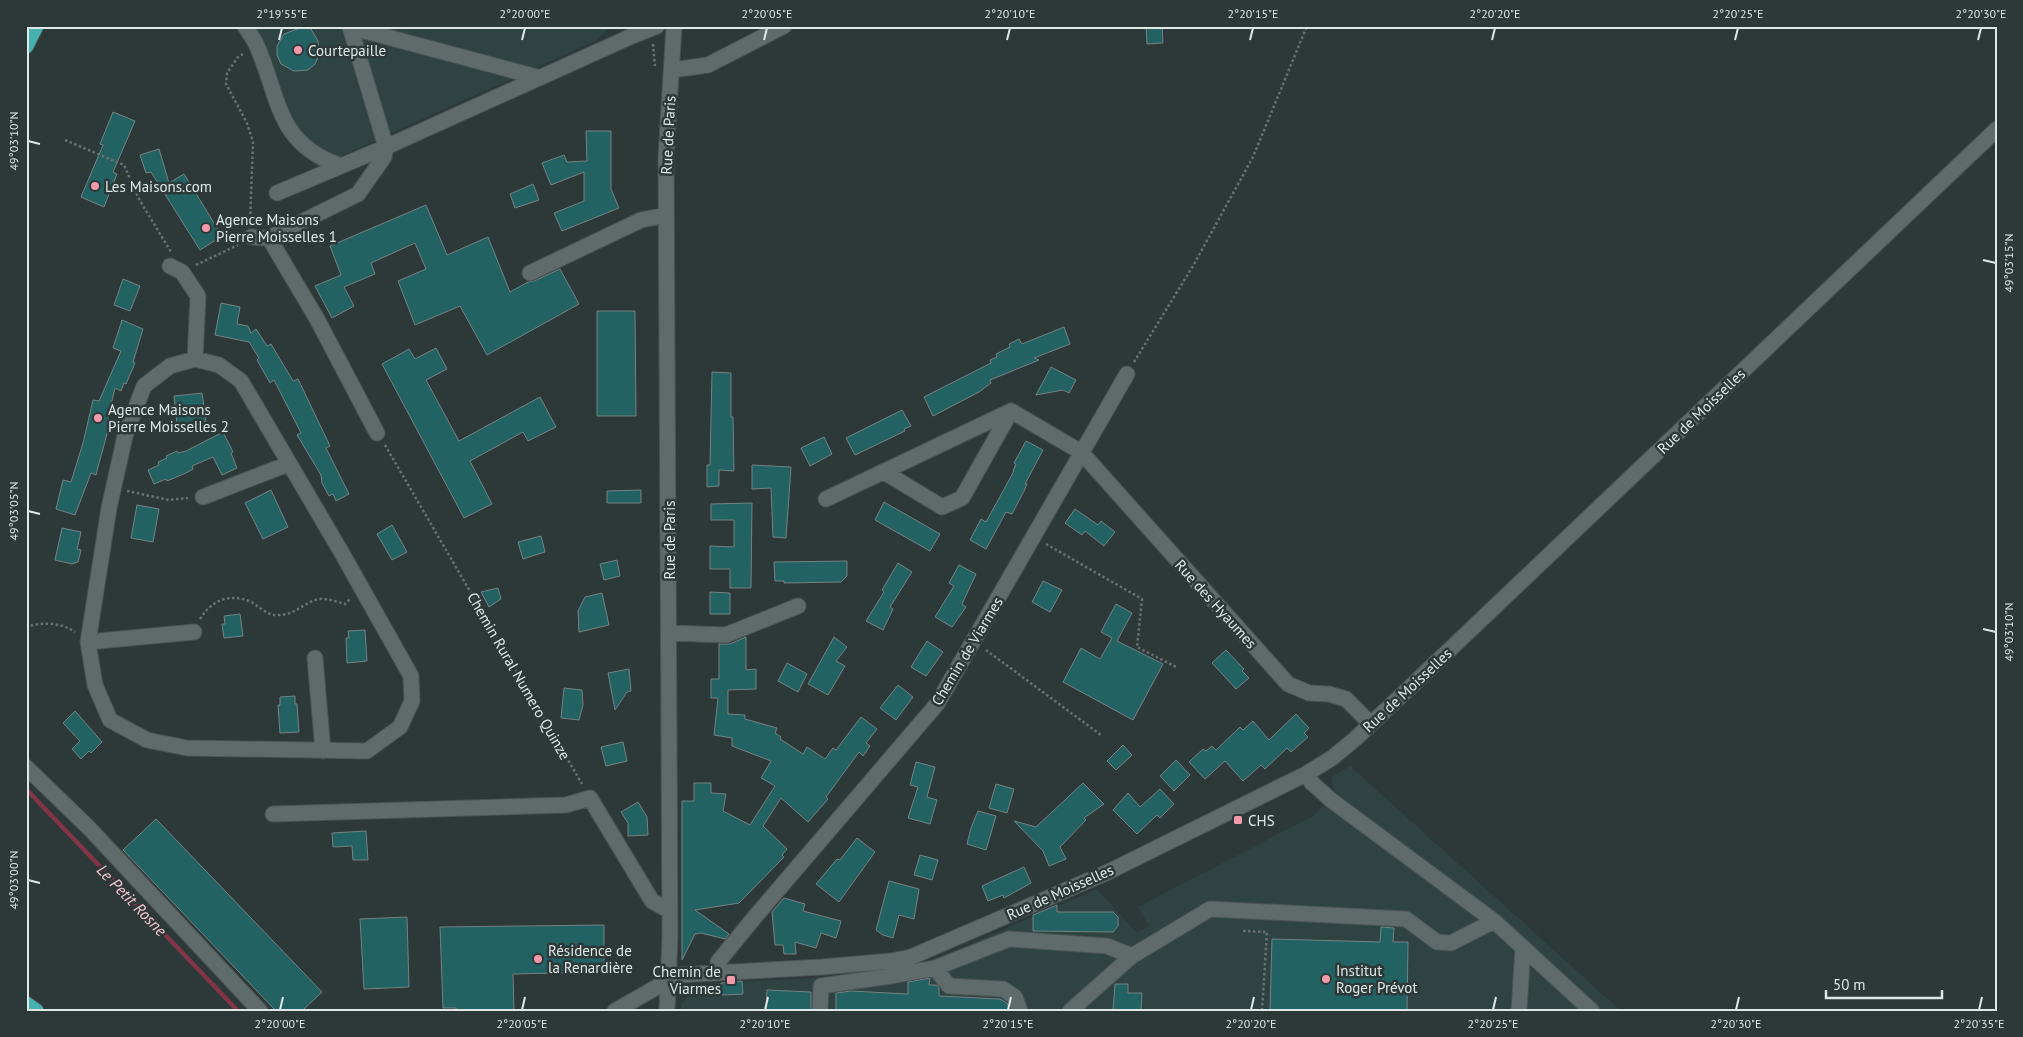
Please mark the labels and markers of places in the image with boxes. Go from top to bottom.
place label: Courtepaille [308,41,386,60]
marker: Courtepaille [292,44,304,56]
place label: Les Maisons.com [105,177,212,196]
marker: Les Maisons.com [89,180,101,192]
place label: Agence Maisons Pierre Moisselles 1 [216,210,337,246]
marker: Agence Maisons Pierre Moisselles 1 [200,222,212,234]
place label: Agence Maisons Pierre Moisselles 2 [108,400,229,436]
marker: Agence Maisons Pierre Moisselles 2 [92,412,104,424]
place label: CHS [1248,811,1275,830]
marker: CHS [1232,814,1244,826]
place label: Résidence de la Renardière [548,941,633,977]
marker: Résidence de la Renardière [532,953,544,965]
place label: Institut Roger Prévot [1336,961,1417,997]
place label: Chemin de Viarmes [653,962,721,998]
marker: Institut Roger Prévot [1320,973,1332,985]
marker: Chemin de Viarmes [725,974,737,986]

